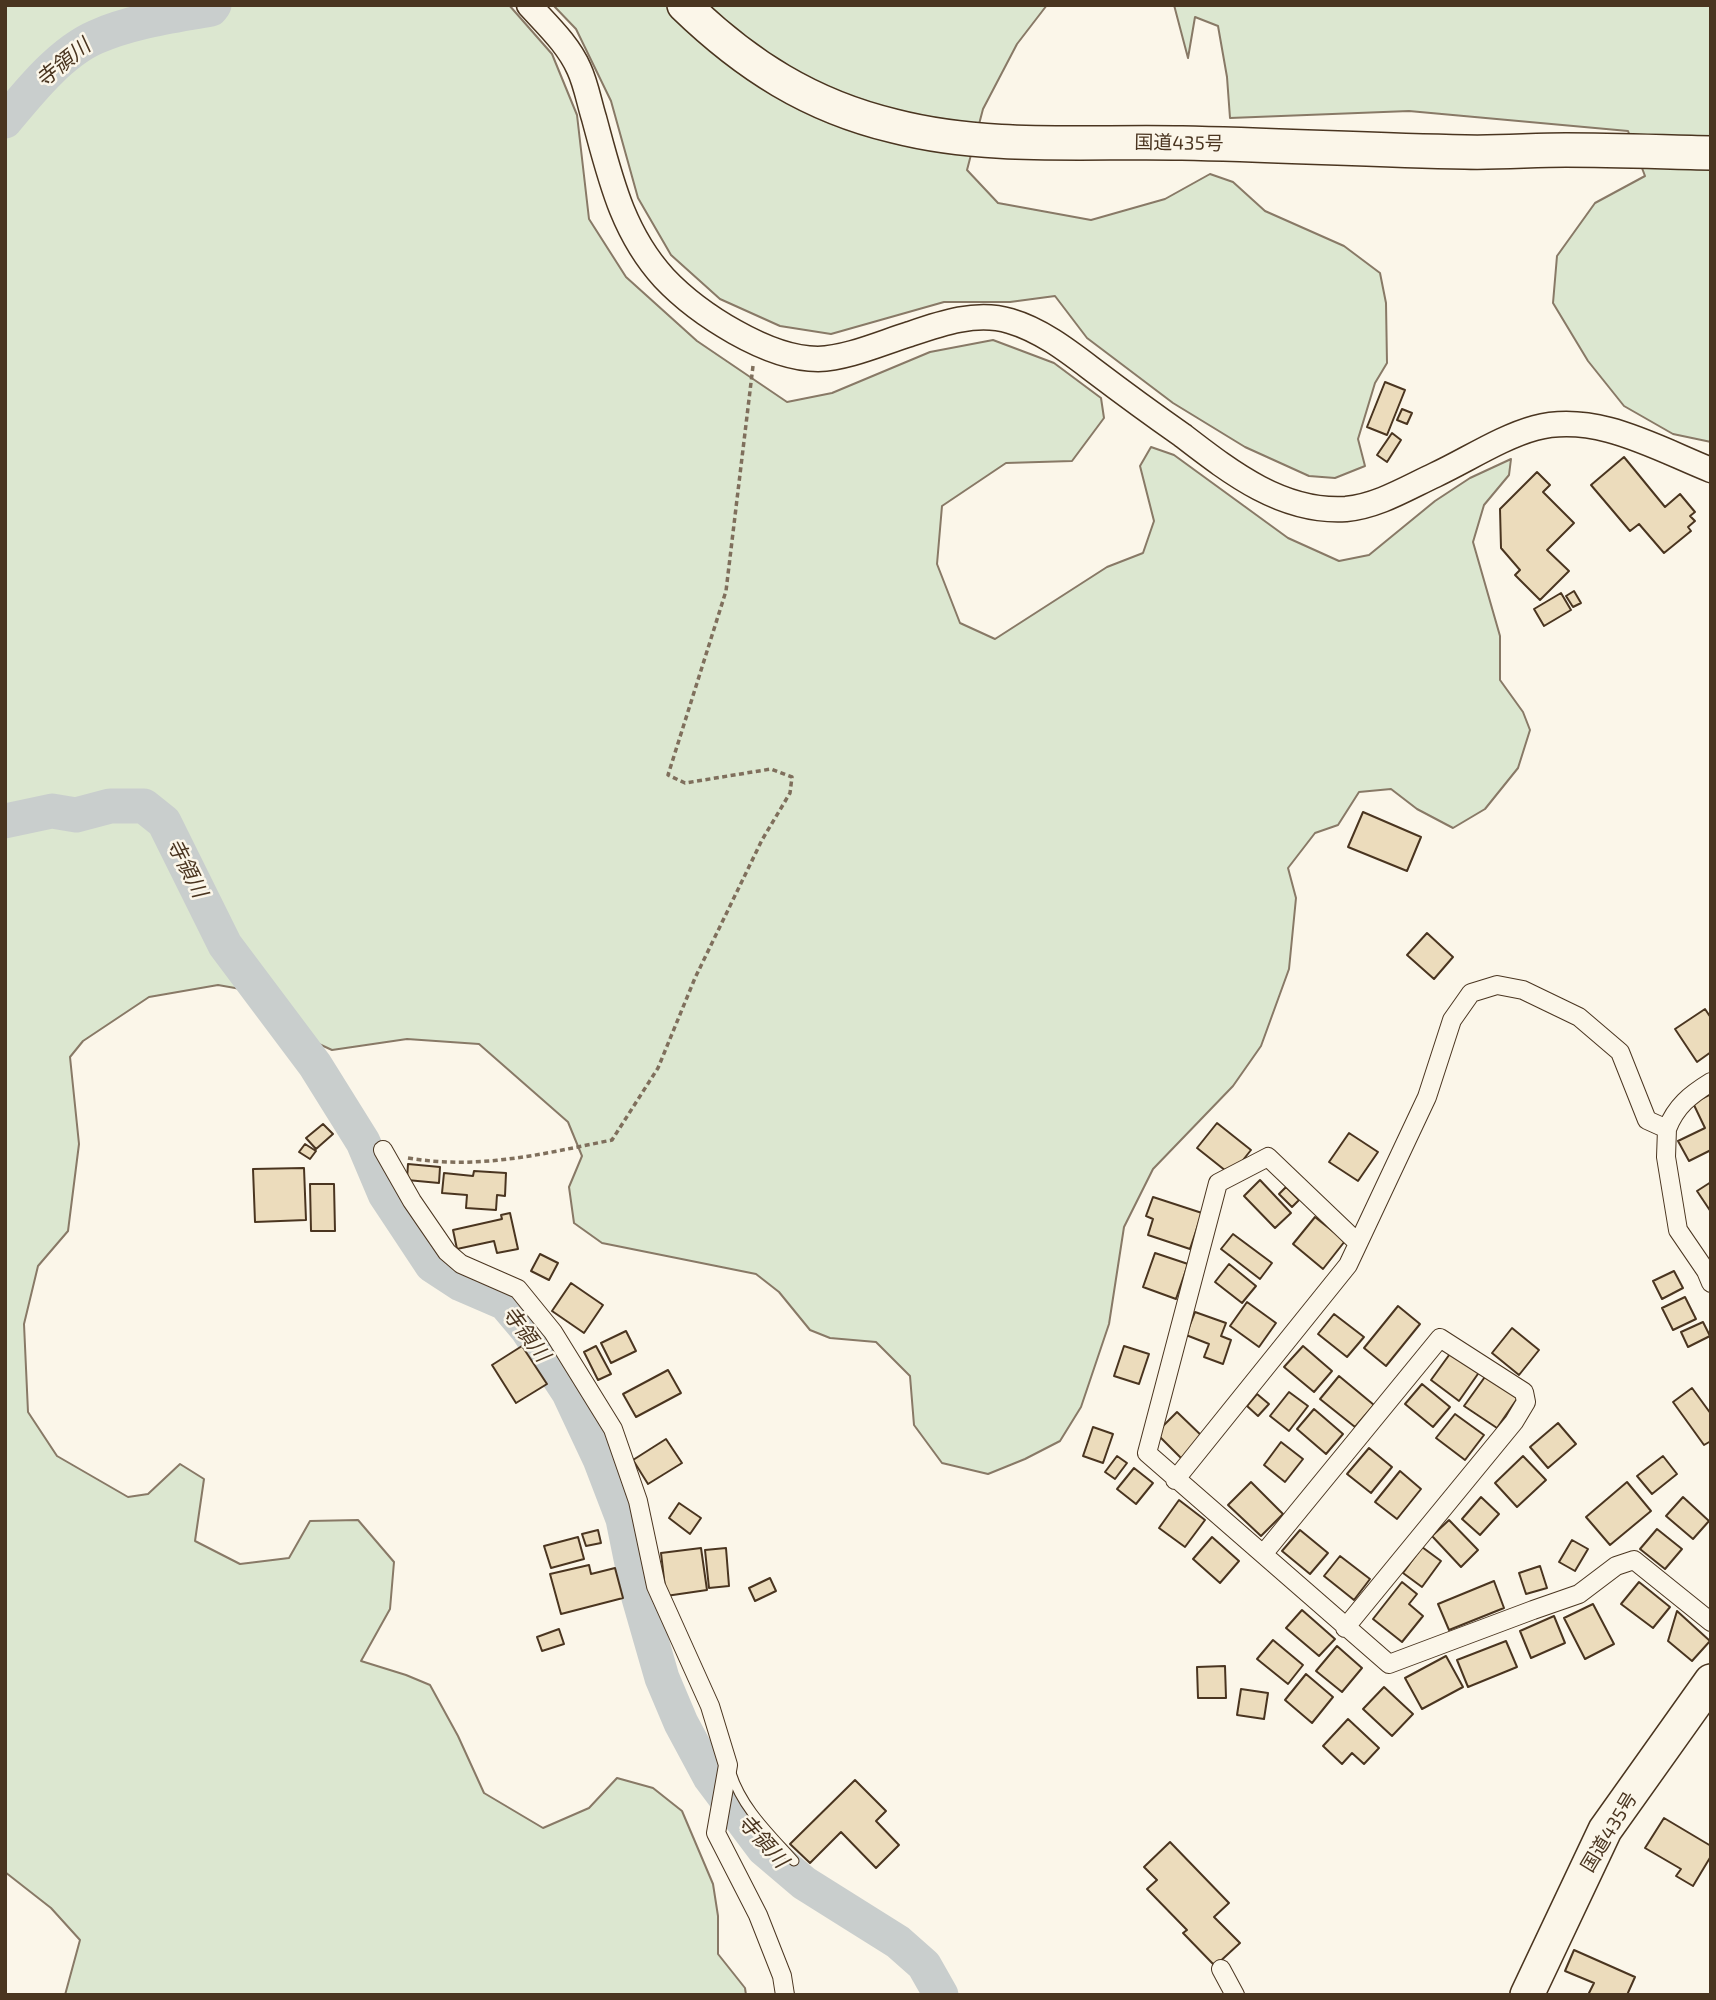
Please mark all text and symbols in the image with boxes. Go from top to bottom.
water label: 寺領川 [31,33,95,93]
street label: 国道435号 [1134,131,1224,155]
water label: 寺領川 [161,834,213,902]
water label: 寺領川 [497,1301,555,1367]
street label: 国道435号 [1576,1788,1642,1876]
water label: 寺領川 [733,1809,793,1873]

